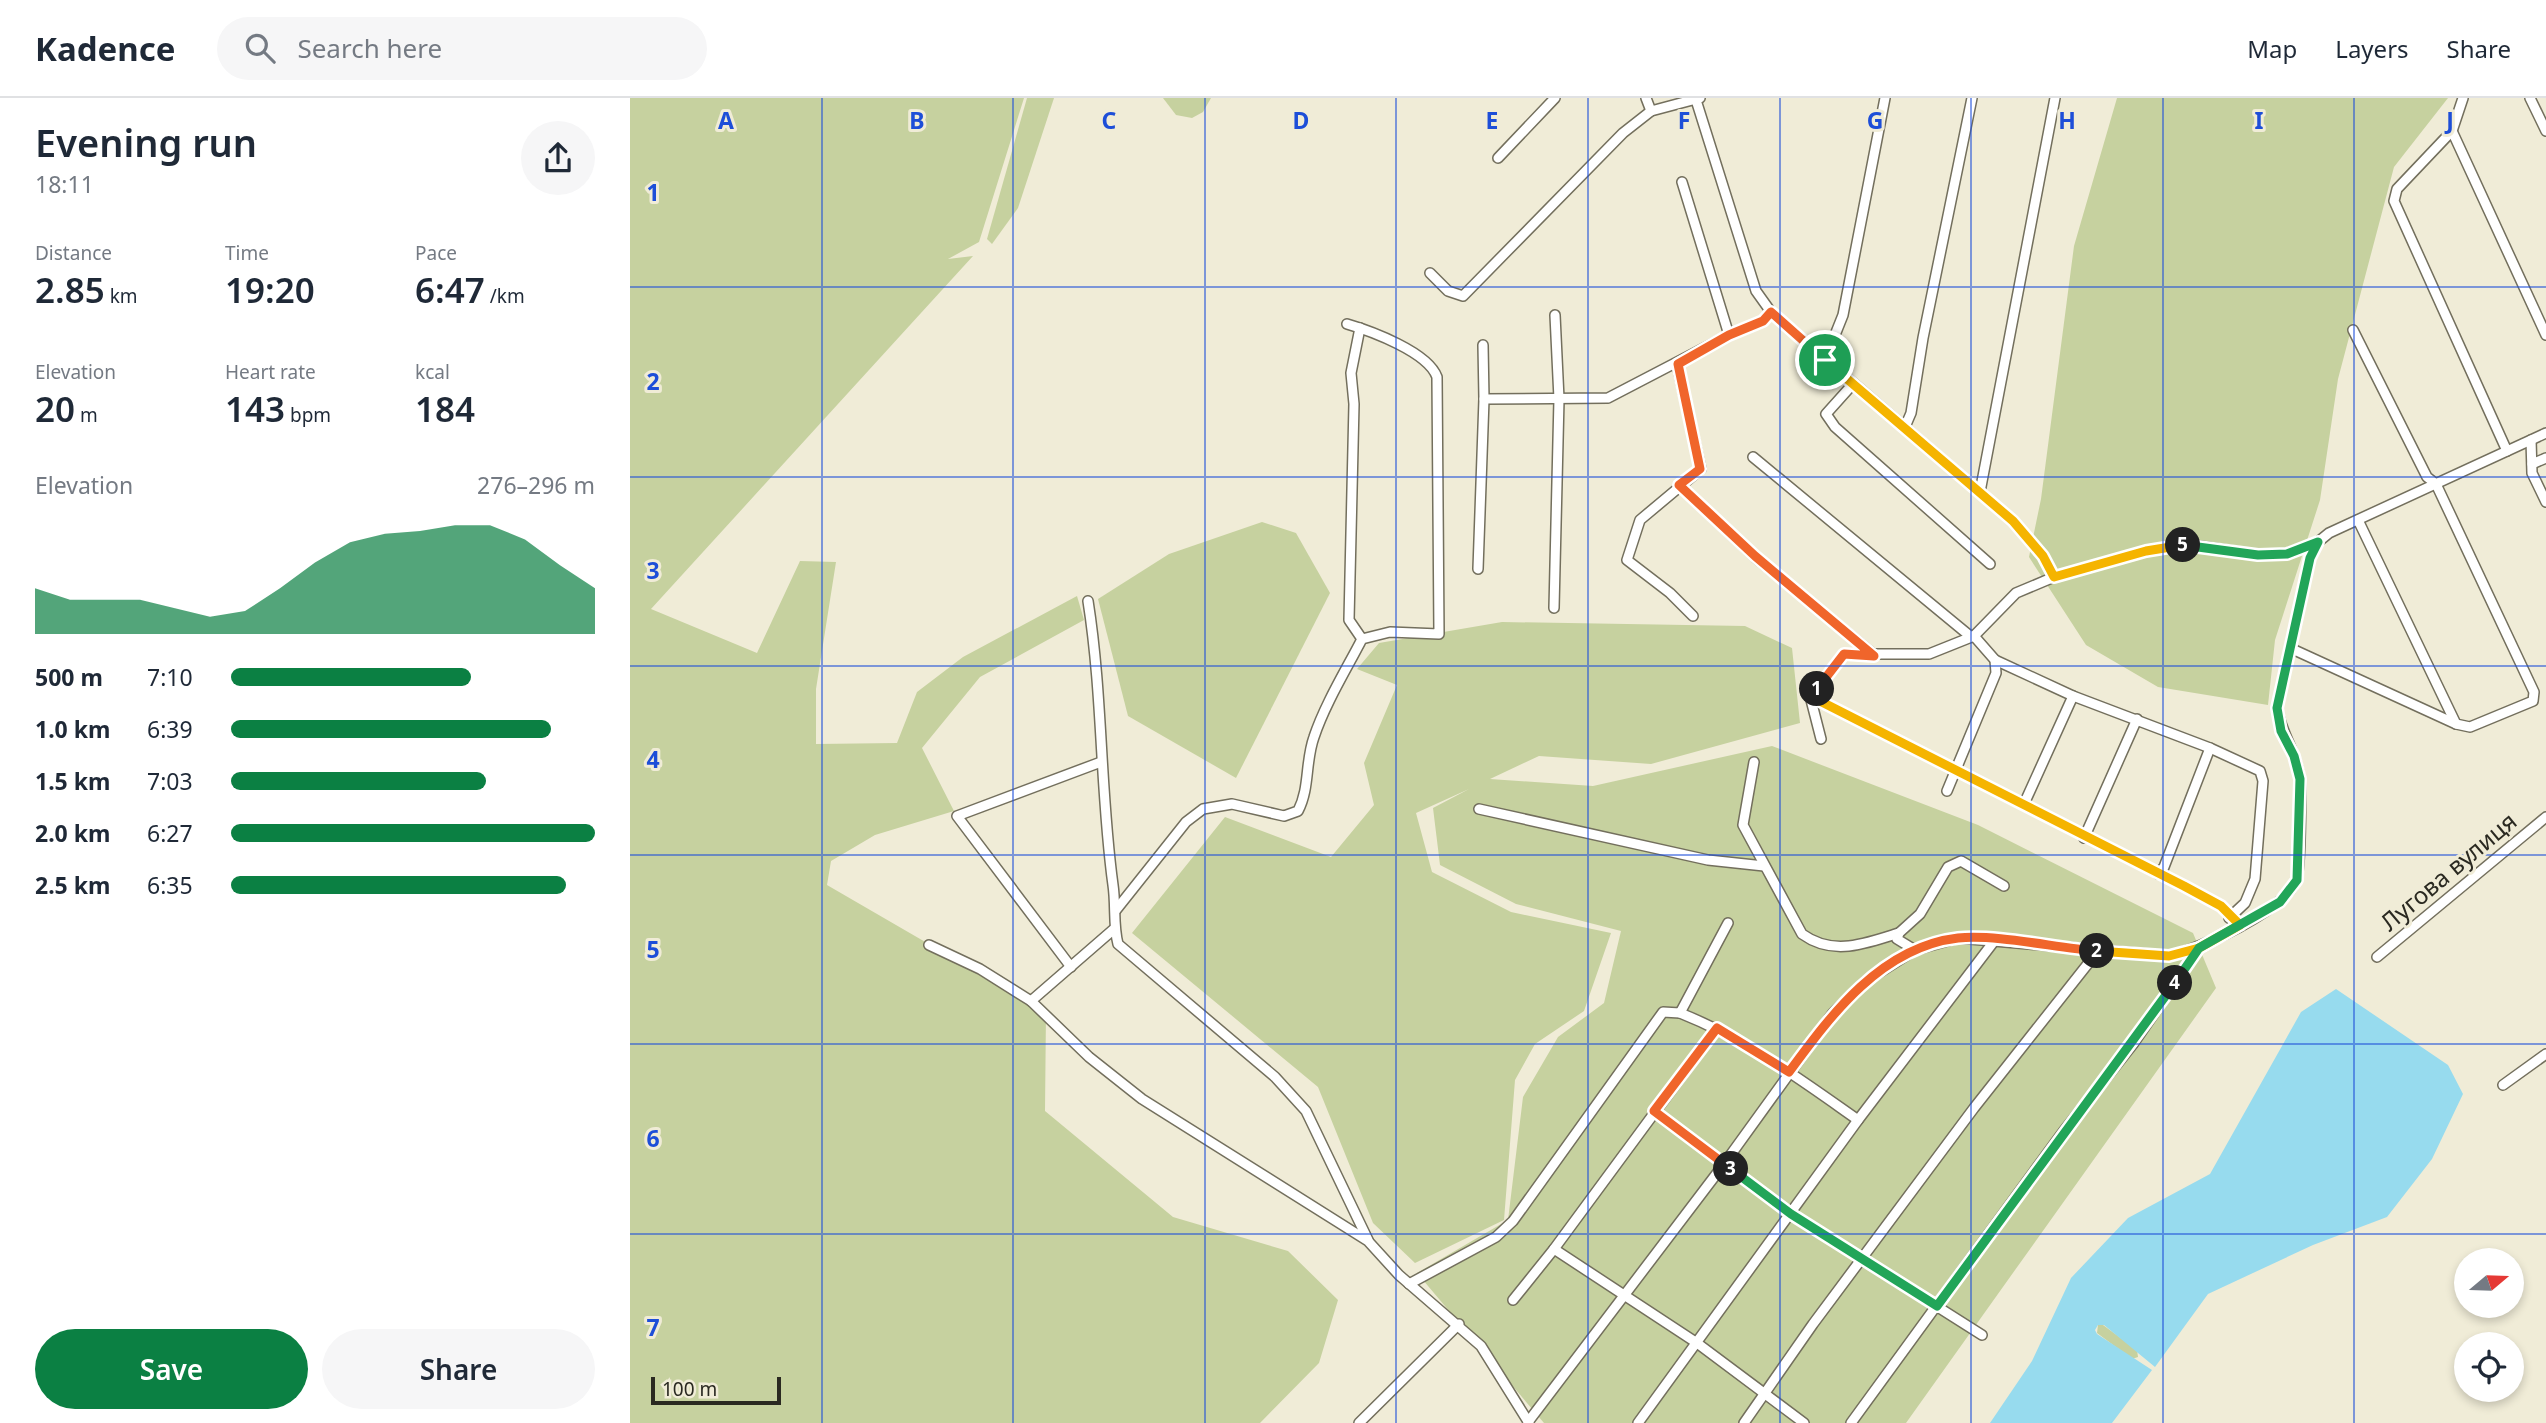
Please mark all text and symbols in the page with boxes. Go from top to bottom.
search box [217,17,707,80]
text: Kadence [35,26,175,71]
icon: search [241,29,279,67]
text: Search here [297,30,442,66]
text: Map [2247,32,2297,65]
text: Layers [2335,32,2409,65]
text: Share [2447,32,2511,65]
text: A [718,104,734,136]
text: B [909,104,925,136]
text: C [1102,104,1117,136]
text: D [1293,104,1309,136]
text: E [1486,104,1498,136]
text: F [1678,104,1690,136]
text: G [1867,104,1883,136]
text: H [2058,104,2076,136]
text: I [2255,104,2264,136]
text: J [2444,104,2454,136]
text: Evening run [35,116,257,168]
button: share [521,121,595,195]
text: 18:11 [35,168,94,200]
text: 1 [646,176,660,208]
text: Distance [35,240,112,266]
text: Time [225,240,269,266]
text: Pace [415,240,457,266]
text: 2.85 [35,266,105,313]
text: 19:20 [225,266,315,313]
text: 6:47 [415,266,485,313]
text: km [105,283,138,309]
text: /km [485,283,525,309]
pin [1795,330,1855,390]
icon: arrive [1806,341,1844,379]
text: Elevation [35,359,116,385]
text: Heart rate [225,359,316,385]
text: kcal [415,359,450,385]
text: 2 [646,365,660,397]
text: 20 [35,385,75,432]
text: 143 [225,385,285,432]
text: 184 [415,385,475,432]
text: m [75,402,98,428]
text: bpm [285,402,331,428]
text: Elevation [35,469,133,501]
text: 276–296 m [477,469,595,501]
pin: 5 [2166,528,2200,562]
text: 5 [2177,531,2188,557]
text: 3 [646,554,660,586]
text: 500 m [35,661,103,693]
text: 7:10 [147,661,193,693]
pin: 1 [1800,672,1834,706]
text: 1 [1811,675,1822,701]
text: 1.0 km [35,713,110,745]
text: 6:39 [147,713,193,745]
text: 4 [646,743,660,775]
text: 1.5 km [35,765,110,797]
text: 7:03 [147,765,193,797]
street label: Лугова вулиця [2373,804,2523,938]
text: 2.0 km [35,817,110,849]
text: 6:27 [147,817,193,849]
text: 2.5 km [35,869,110,901]
text: 6:35 [147,869,193,901]
text: 5 [646,933,660,965]
pin: 2 [2080,934,2114,968]
text: 2 [2091,937,2102,963]
pin: 4 [2158,966,2192,1001]
text: 4 [2169,969,2180,995]
text: 6 [646,1122,660,1154]
pin: 3 [1714,1152,1748,1186]
text: 3 [1725,1155,1736,1181]
north arrow [2454,1248,2524,1318]
map controls [2454,1248,2524,1402]
text: 7 [646,1311,660,1343]
button: Save [35,1329,308,1409]
button: Share [322,1329,595,1409]
button: locate [2454,1332,2524,1402]
scale bar [651,1374,780,1406]
text: 100 m [662,1376,717,1402]

